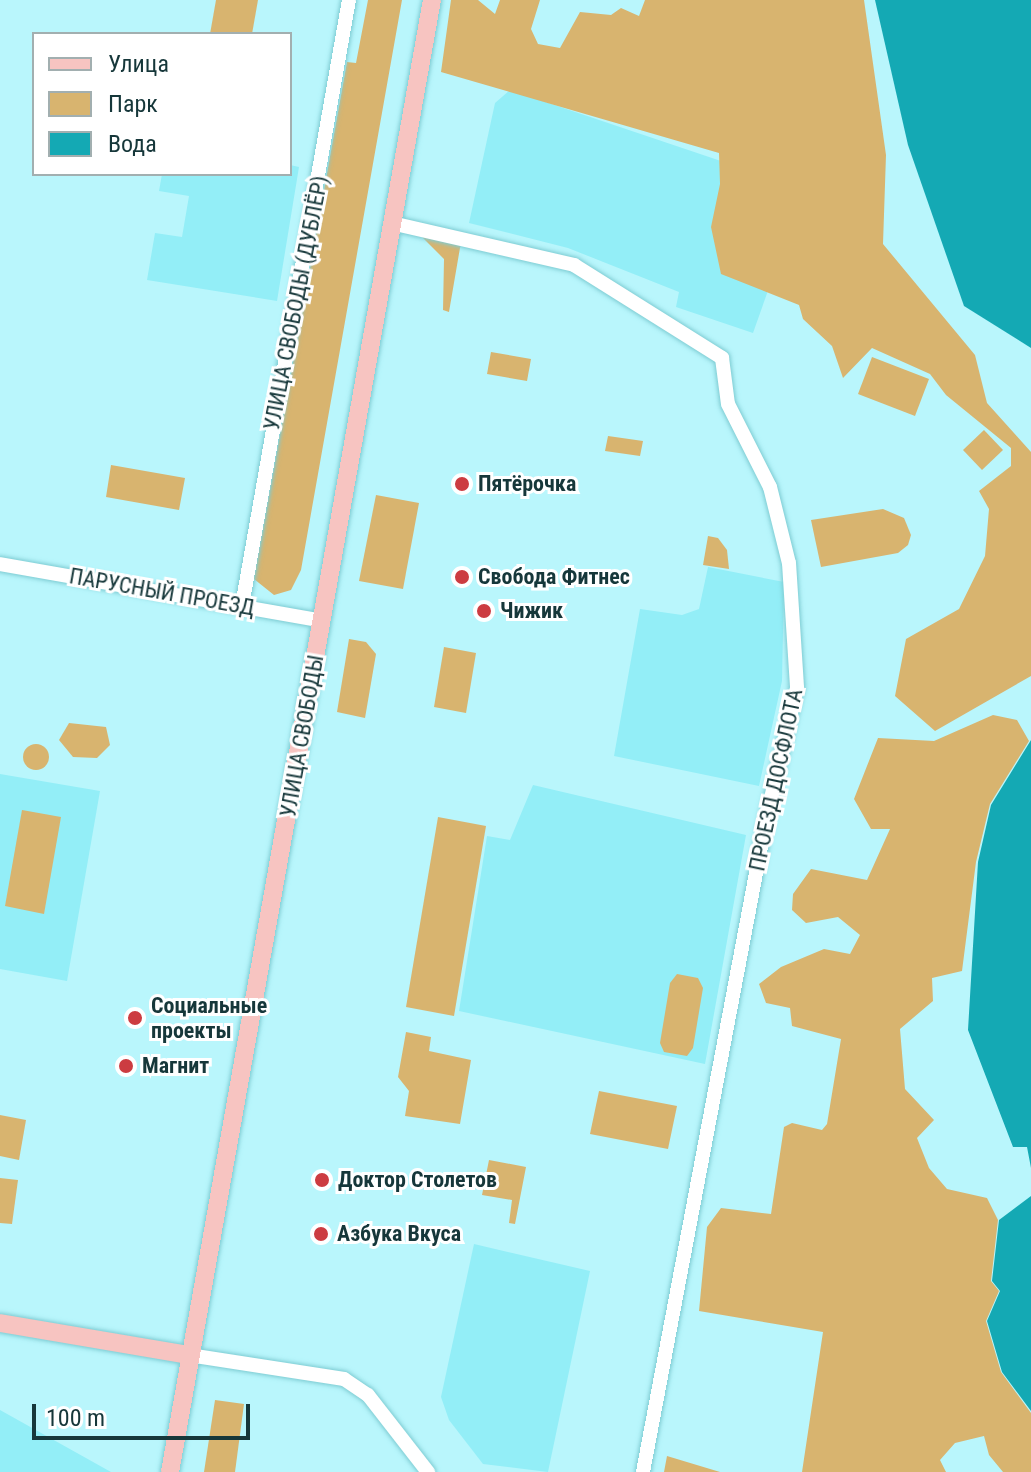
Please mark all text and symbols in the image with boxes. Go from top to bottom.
legend [32,32,292,176]
text: Улица [108,50,169,78]
text: Парк [108,90,158,118]
text: Вода [108,130,157,158]
street label: УЛИЦА СВОБОДЫ (ДУБЛЁР) [258,173,334,433]
place label: Пятёрочка [478,471,576,497]
marker: Пятёрочка [453,475,471,493]
street label: ПАРУСНЫЙ ПРОЕЗД [67,563,257,621]
place label: Свобода Фитнес [478,564,630,590]
marker: Свобода Фитнес [453,568,471,586]
place label: Чижик [500,598,563,624]
marker: Чижик [475,602,493,620]
street label: УЛИЦА СВОБОДЫ [275,653,329,819]
street label: ПРОЕЗД ДОСФЛОТА [744,686,808,874]
place label: Социальные проекты [151,992,267,1044]
marker: Социальные проекты [126,1009,144,1027]
place label: Магнит [142,1053,209,1079]
marker: Магнит [117,1057,135,1075]
place label: Доктор Столетов [338,1167,497,1193]
marker: Доктор Столетов [313,1171,331,1189]
place label: Азбука Вкуса [337,1221,461,1247]
marker: Азбука Вкуса [312,1225,330,1243]
scale bar [36,1388,254,1438]
text: 100 m [46,1404,105,1432]

